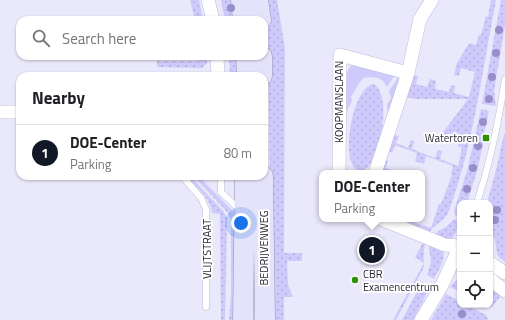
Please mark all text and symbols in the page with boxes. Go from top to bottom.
search box [16,16,268,60]
icon: search [30,27,52,49]
text: Search here [62,27,136,50]
street label: KOOPMANSLAAN [331,61,347,143]
text: Nearby [32,85,85,111]
place label: Watertoren [425,130,478,146]
text: DOE-Center [70,131,146,154]
marker: Watertoren [481,133,491,143]
text: 1 [41,143,49,163]
text: 80 m [224,143,252,163]
text: Parking [70,154,111,174]
popup [319,170,425,222]
text: DOE-Center [334,175,410,198]
text: Parking [334,198,375,218]
map controls [457,200,493,308]
button: + [457,200,493,236]
street label: BEDRIJVENWEG [256,210,272,286]
your location [231,213,251,233]
street label: VLIJTSTRAAT [199,219,215,279]
pin: 1 [359,235,385,265]
button: − [457,236,493,272]
place label: CBR Examencentrum [363,266,439,295]
button: locate [457,272,493,308]
marker: CBR Examencentrum [350,275,360,285]

